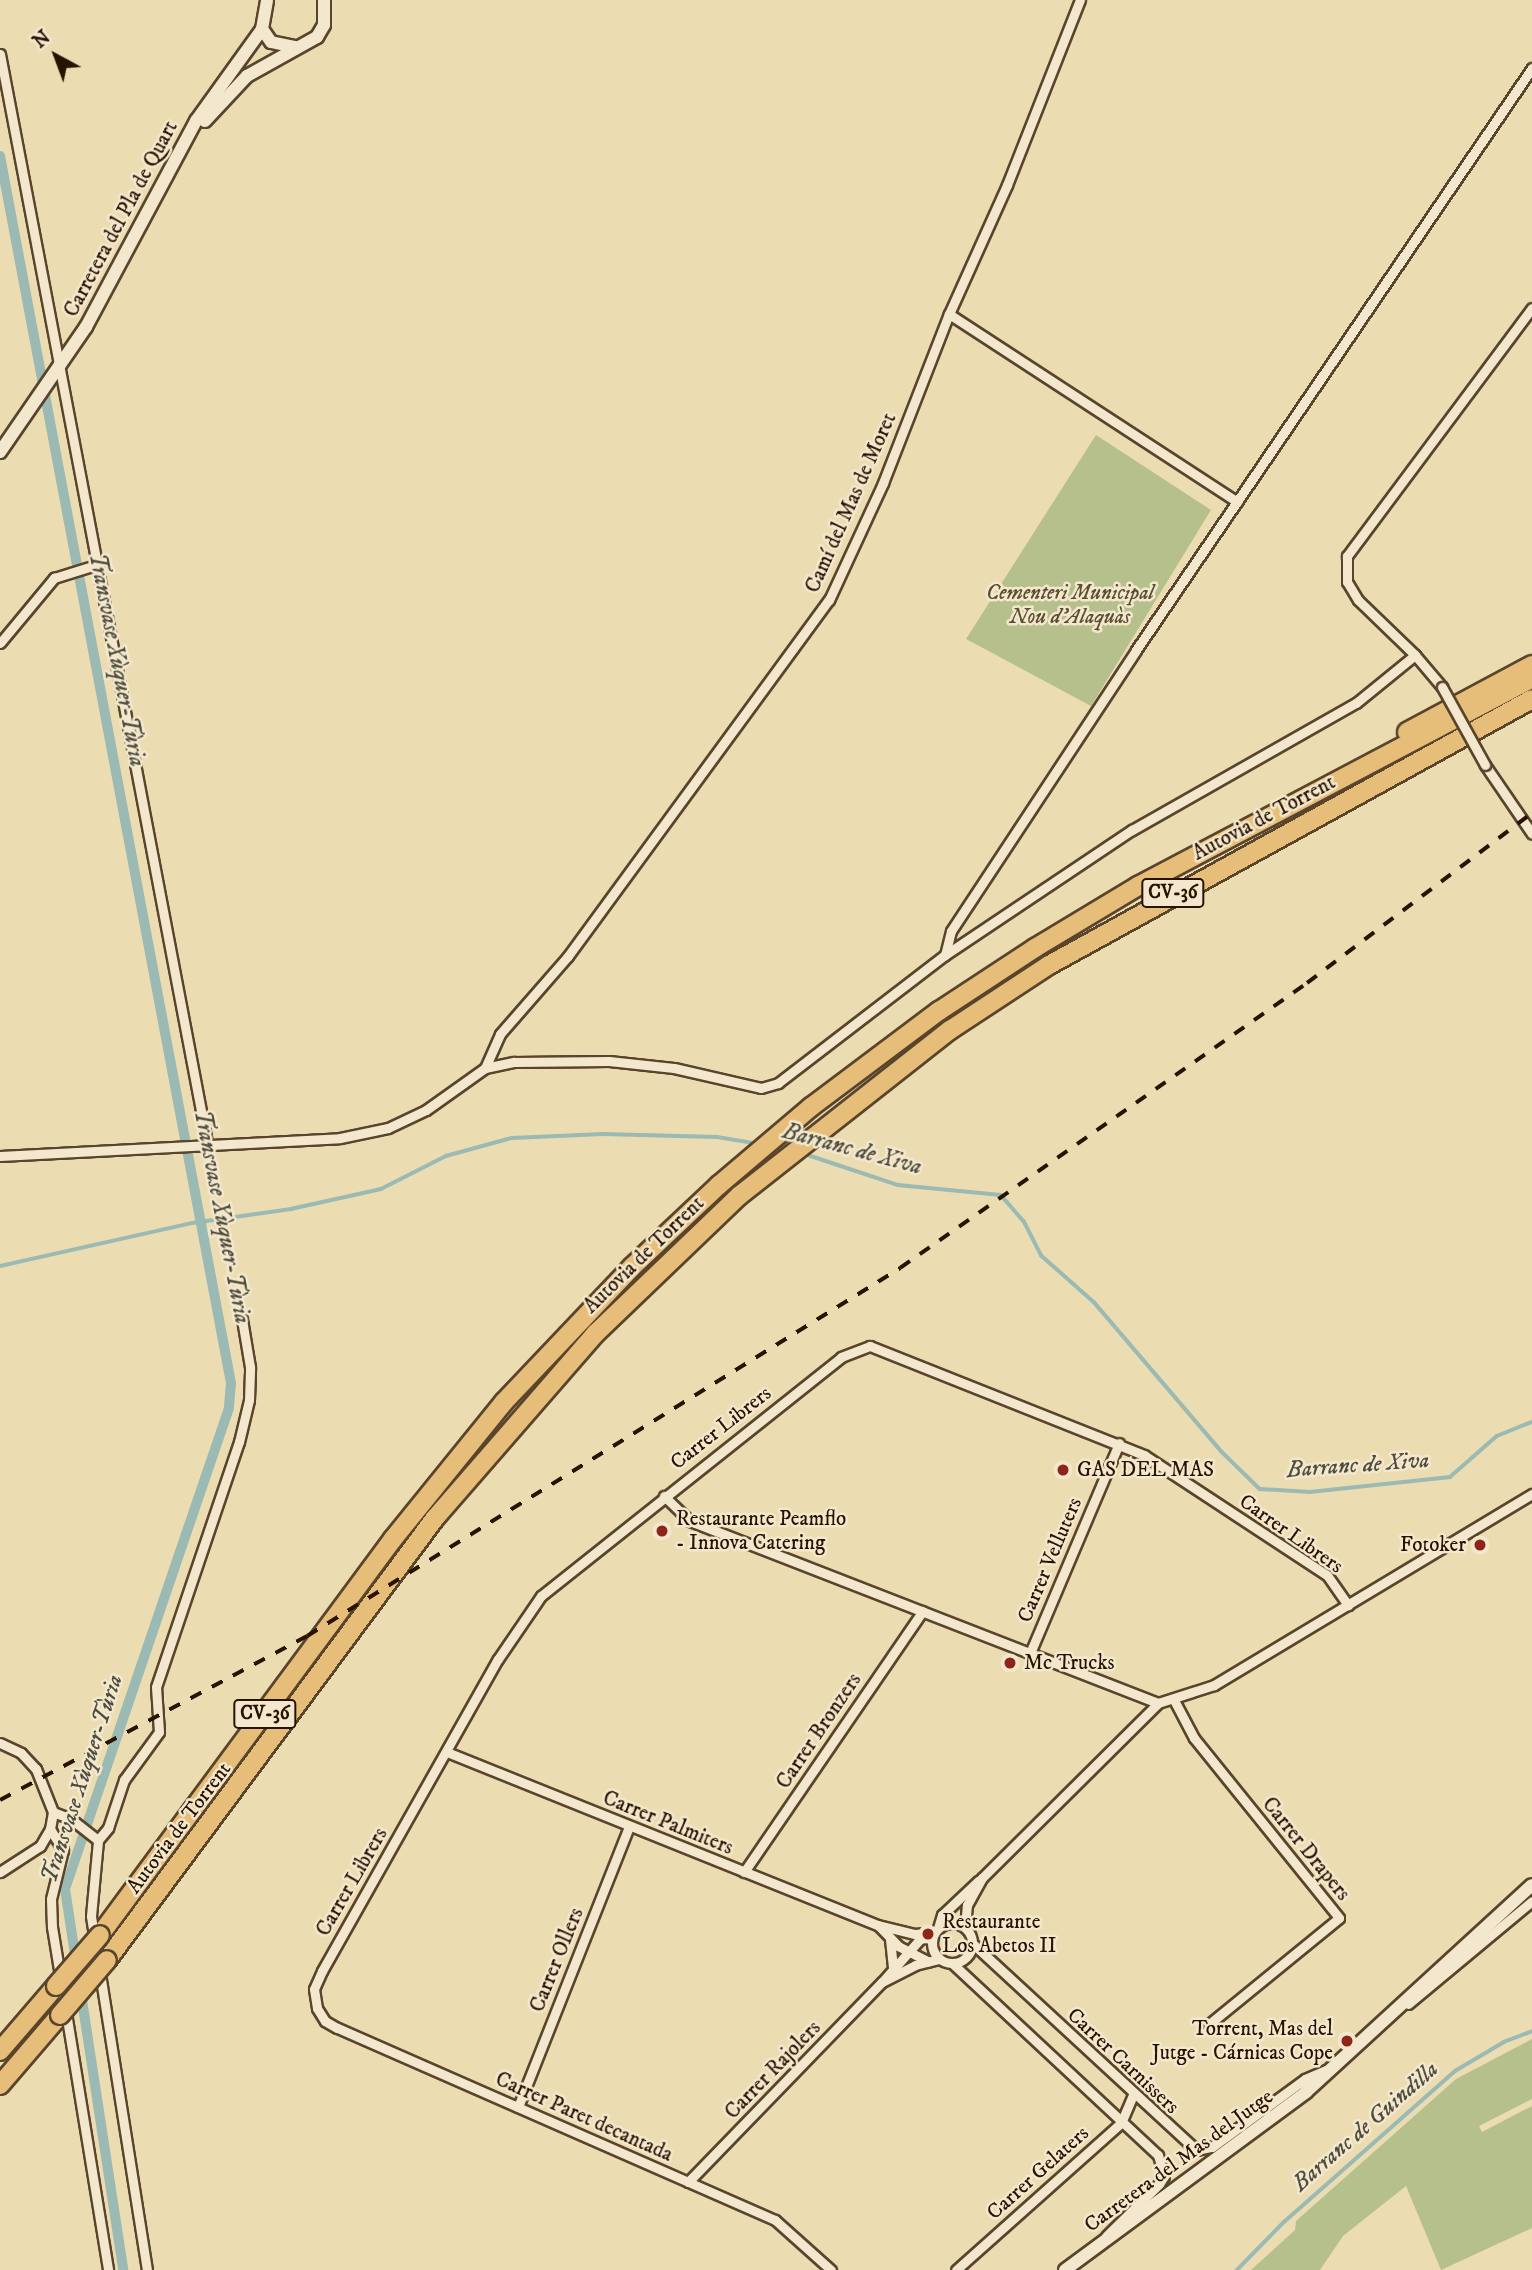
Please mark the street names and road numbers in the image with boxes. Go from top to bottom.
street label: Carretera del Pla de Quart [59,117,183,321]
street label: Camí del Mas de Moret [800,409,902,597]
street label: Autovia de Torrent [1188,770,1340,866]
road number: CV-36 [1140,878,1206,908]
street label: Autovia de Torrent [578,1191,710,1319]
street label: Carrer Librers [666,1381,776,1475]
street label: Carrer Librers [1234,1489,1348,1579]
street label: Carrer Velluters [1012,1494,1088,1626]
street label: Carrer Bronzers [771,1668,867,1794]
road number: CV-36 [232,1698,298,1730]
street label: Autovia de Torrent [121,1757,237,1899]
street label: Carrer Palmiters [599,1785,737,1861]
street label: Carrer Drapers [1257,1792,1355,1906]
street label: Carrer Librers [311,1823,393,1941]
street label: Carrer Ollers [525,1904,589,2016]
street label: Carrer Carnissers [1062,2003,1184,2119]
street label: Carrer Rajolers [720,2015,826,2125]
street label: Carrer Paret decantada [491,2067,677,2167]
street label: Carretera del Mas del Jutge [1080,2084,1278,2238]
street label: Carrer Gelaters [982,2121,1094,2225]

